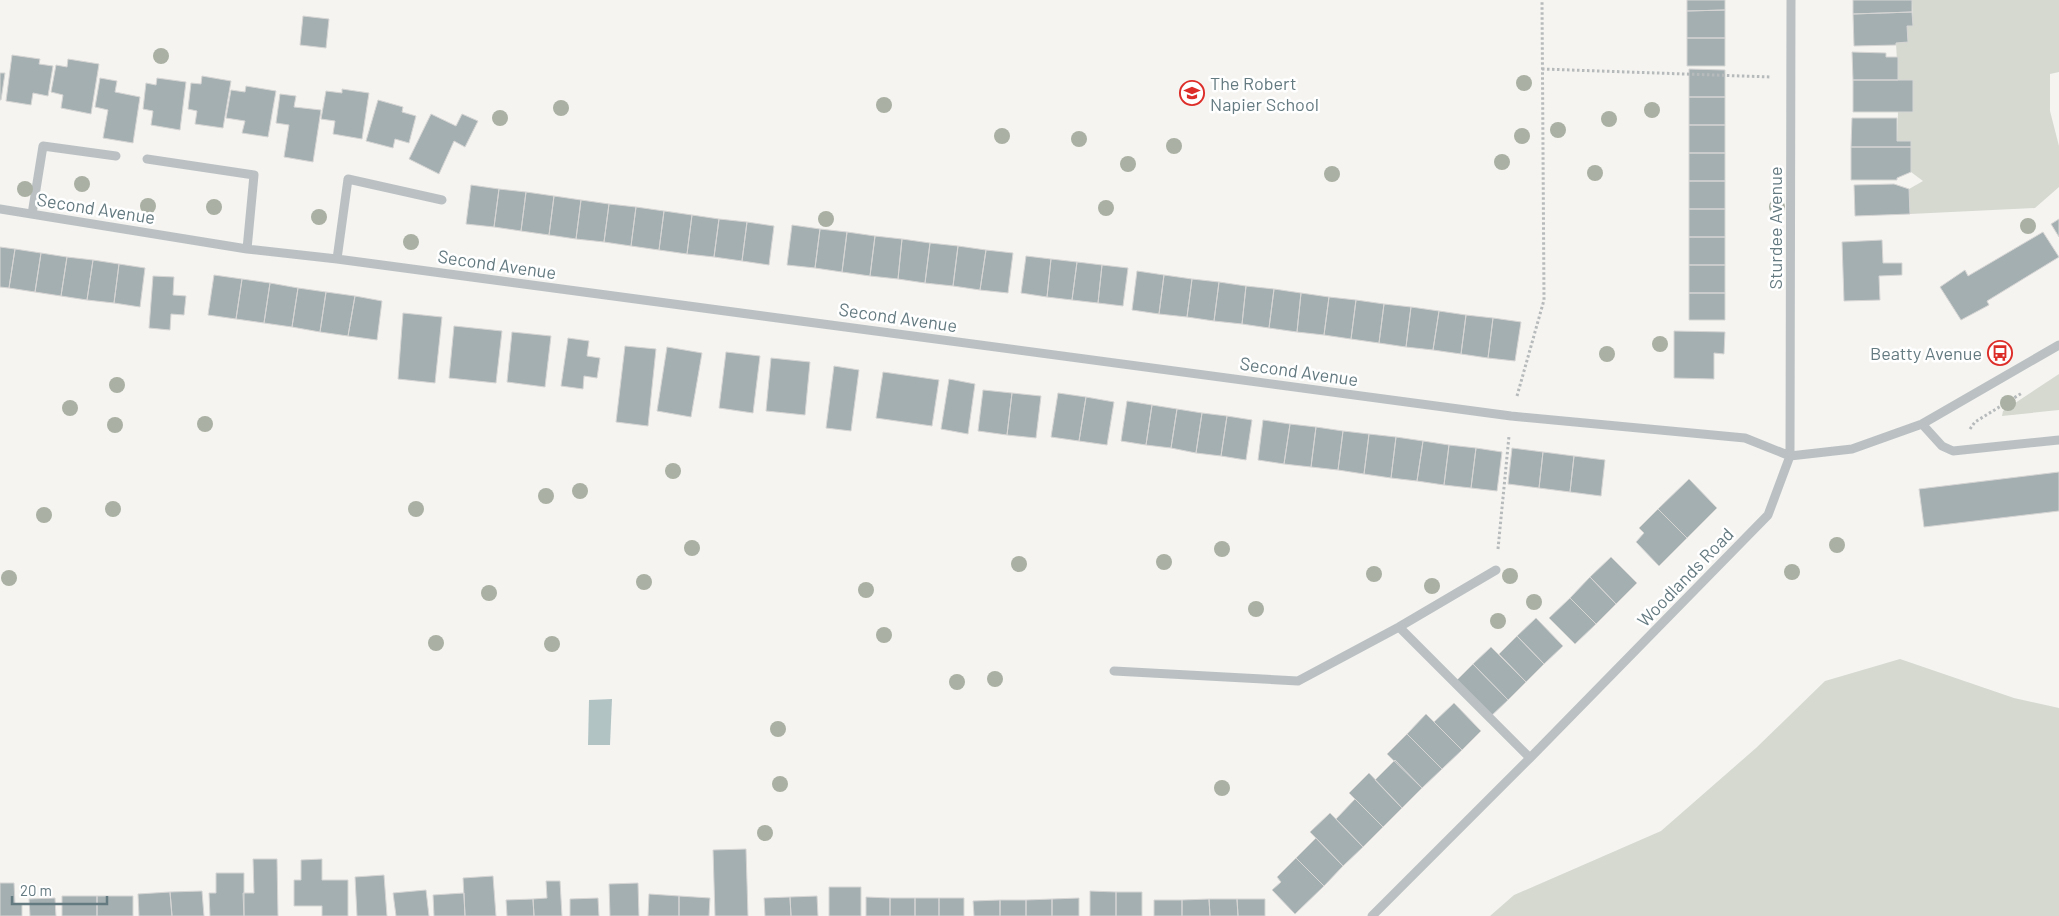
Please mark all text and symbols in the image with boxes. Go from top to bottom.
place label: The Robert Napier School [1210,72,1319,115]
school or university icon: The Robert Napier School [1179,80,1205,106]
street label: Sturdee Avenue [1764,167,1786,290]
street label: Second Avenue [35,188,157,228]
street label: Second Avenue [436,245,558,283]
street label: Second Avenue [837,298,959,336]
bus stop icon: Beatty Avenue [1987,340,2013,366]
place label: Beatty Avenue [1870,342,1982,364]
street label: Second Avenue [1238,352,1360,390]
street label: Woodlands Road [1632,523,1738,631]
scale bar [12,874,108,906]
text: 20 m [20,881,52,899]

